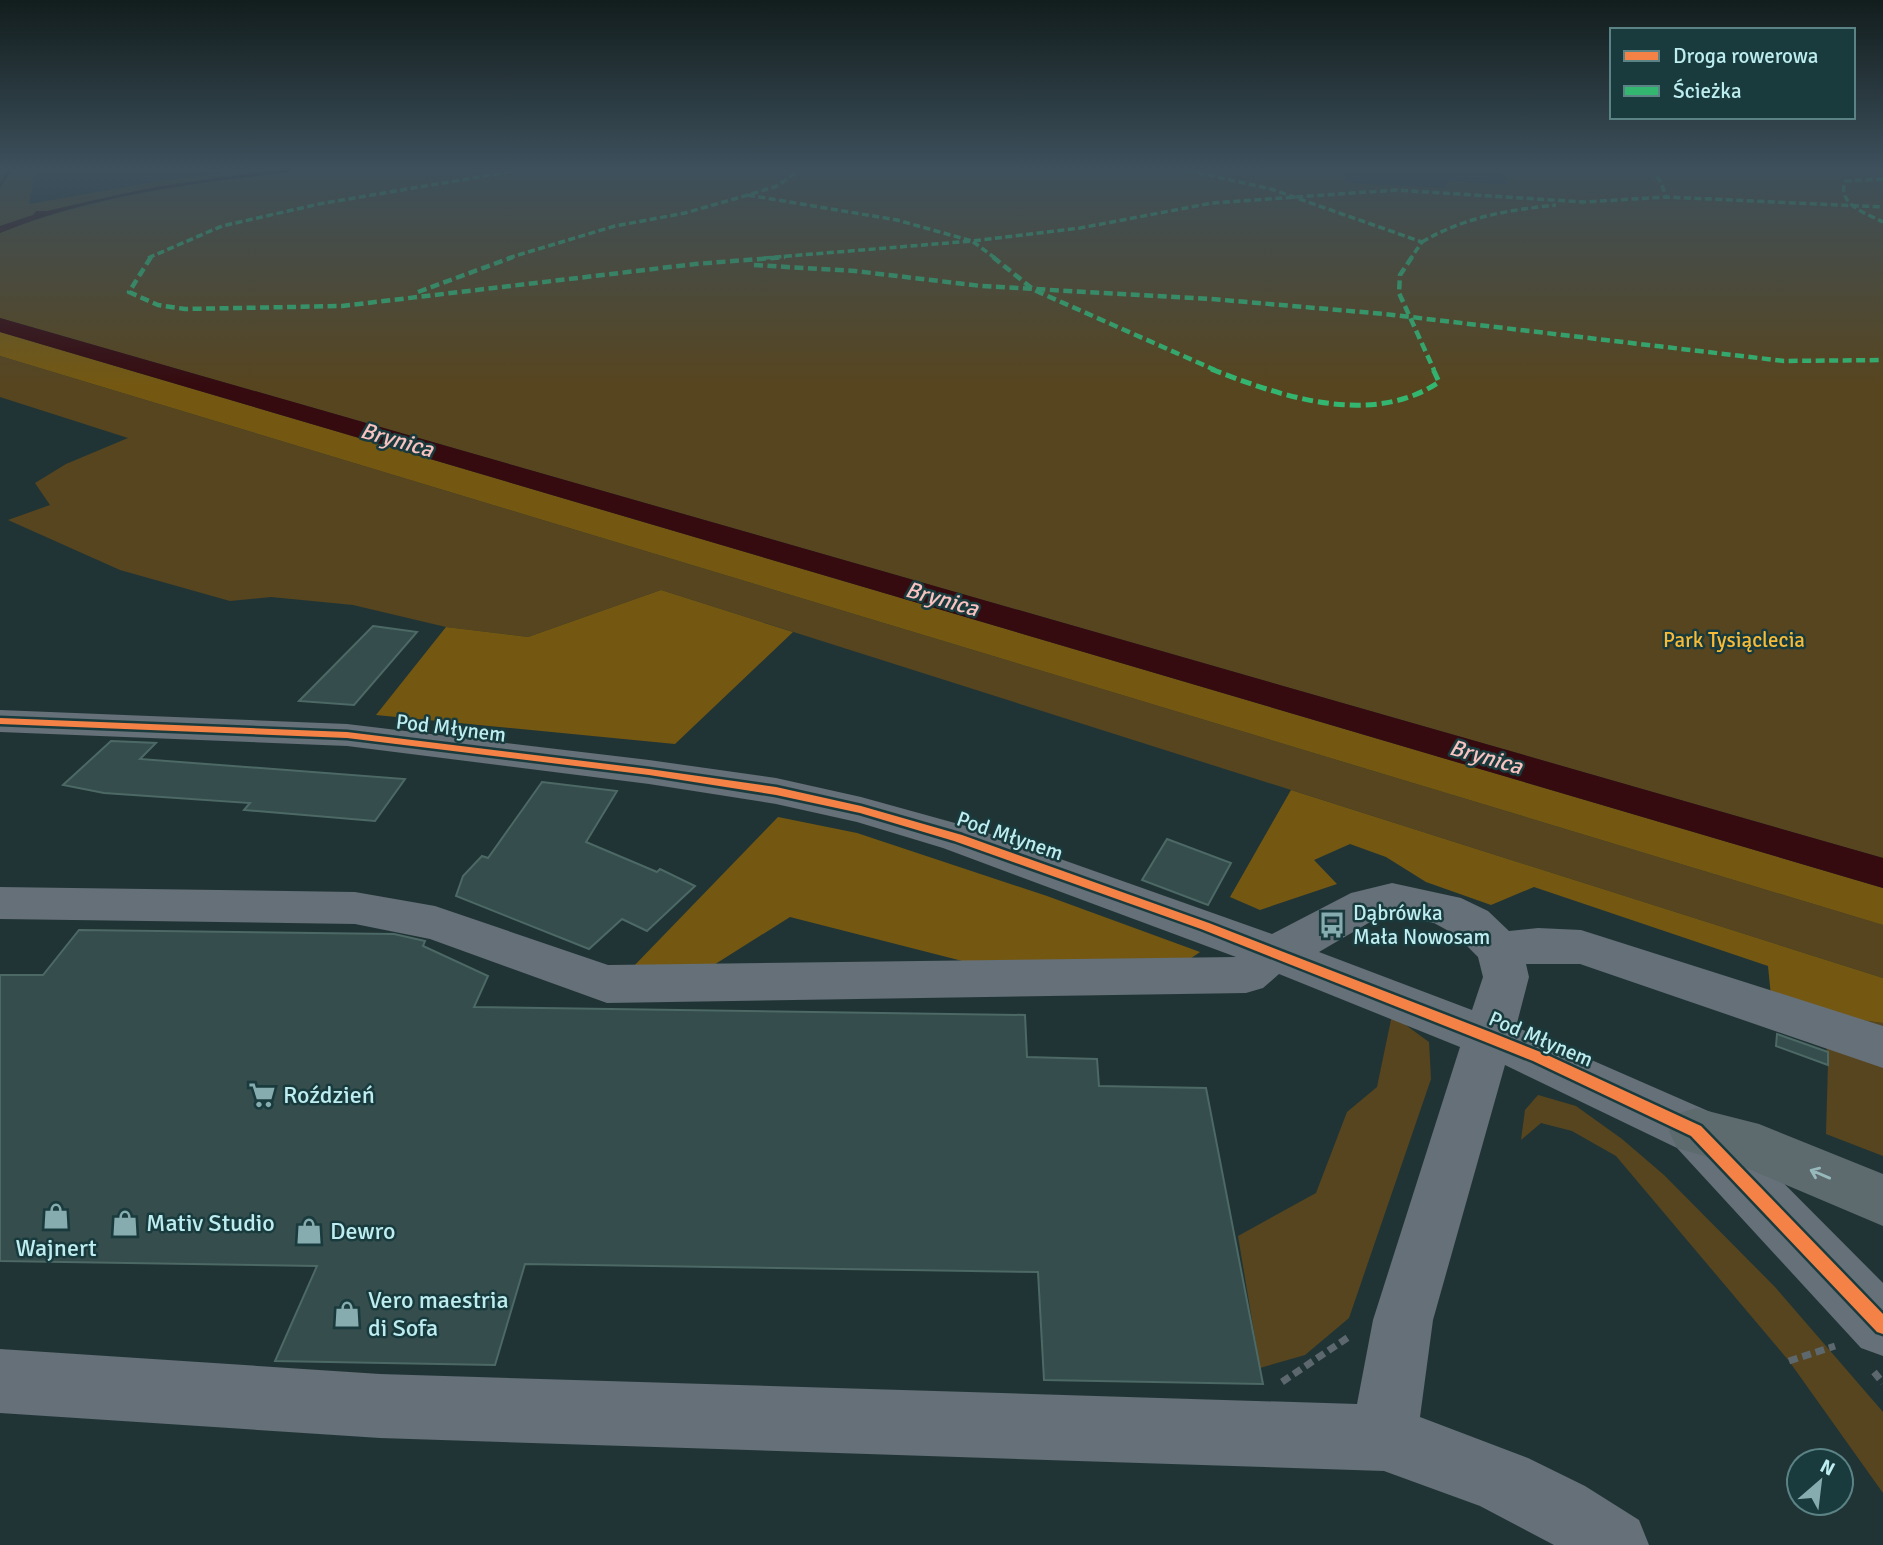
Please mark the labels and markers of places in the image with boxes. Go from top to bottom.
place label: Dąbrówka Mała Nowosam [1353,900,1490,950]
bus stop icon: Dąbrówka Mała Nowosam [1317,910,1347,940]
supermarket icon: Roździeń [247,1080,277,1110]
place label: Roździeń [283,1080,375,1110]
shop icon: Wajnert [41,1201,71,1231]
shop icon: Mativ Studio [110,1208,140,1238]
place label: Mativ Studio [146,1208,275,1238]
shop icon: Dewro [294,1216,324,1246]
place label: Dewro [330,1216,395,1246]
place label: Wajnert [15,1233,97,1263]
place label: Vero maestria di Sofa [368,1285,509,1343]
shop icon: Vero maestria di Sofa [332,1299,362,1329]

